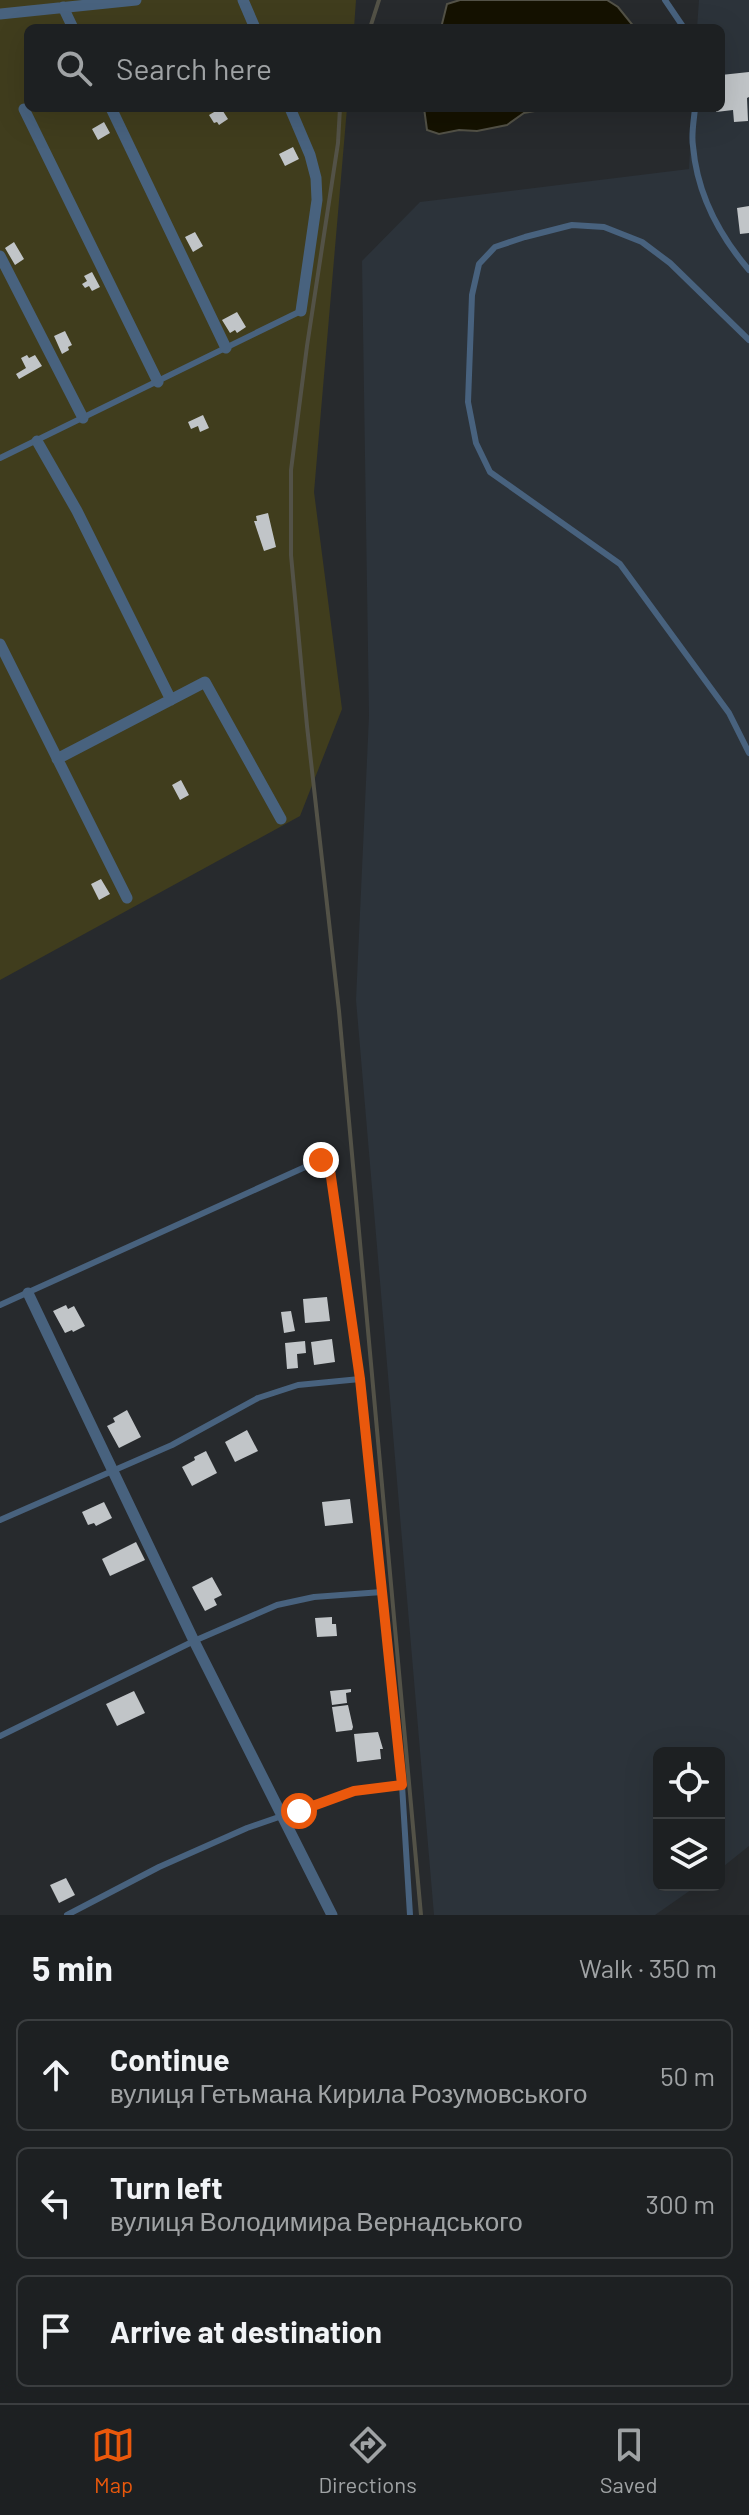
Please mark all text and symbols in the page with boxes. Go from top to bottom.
search box [24,24,725,112]
icon: search [52,46,96,90]
text: Search here [116,50,272,86]
route end [303,1142,339,1178]
map controls [653,1747,725,1891]
button: locate [653,1747,725,1819]
route start [281,1793,317,1829]
button: layers [653,1819,725,1891]
text: 5 min [32,1947,113,1988]
text: Walk · 350 m [579,1952,717,1983]
text: Continue [110,2041,230,2077]
icon: ahead [34,2053,78,2097]
text: 50 m [660,2060,715,2091]
text: вулиця Гетьмана Кирила Розумовського [110,2077,587,2108]
text: Turn left [110,2169,223,2205]
icon: left [34,2181,78,2225]
text: 300 m [646,2188,715,2219]
text: вулиця Володимира Вернадського [110,2205,523,2236]
icon: arrive [34,2309,78,2353]
text: Arrive at destination [110,2313,382,2349]
tab: Map [91,2423,135,2497]
tab: Directions [318,2423,417,2497]
tab: Saved [600,2423,657,2497]

